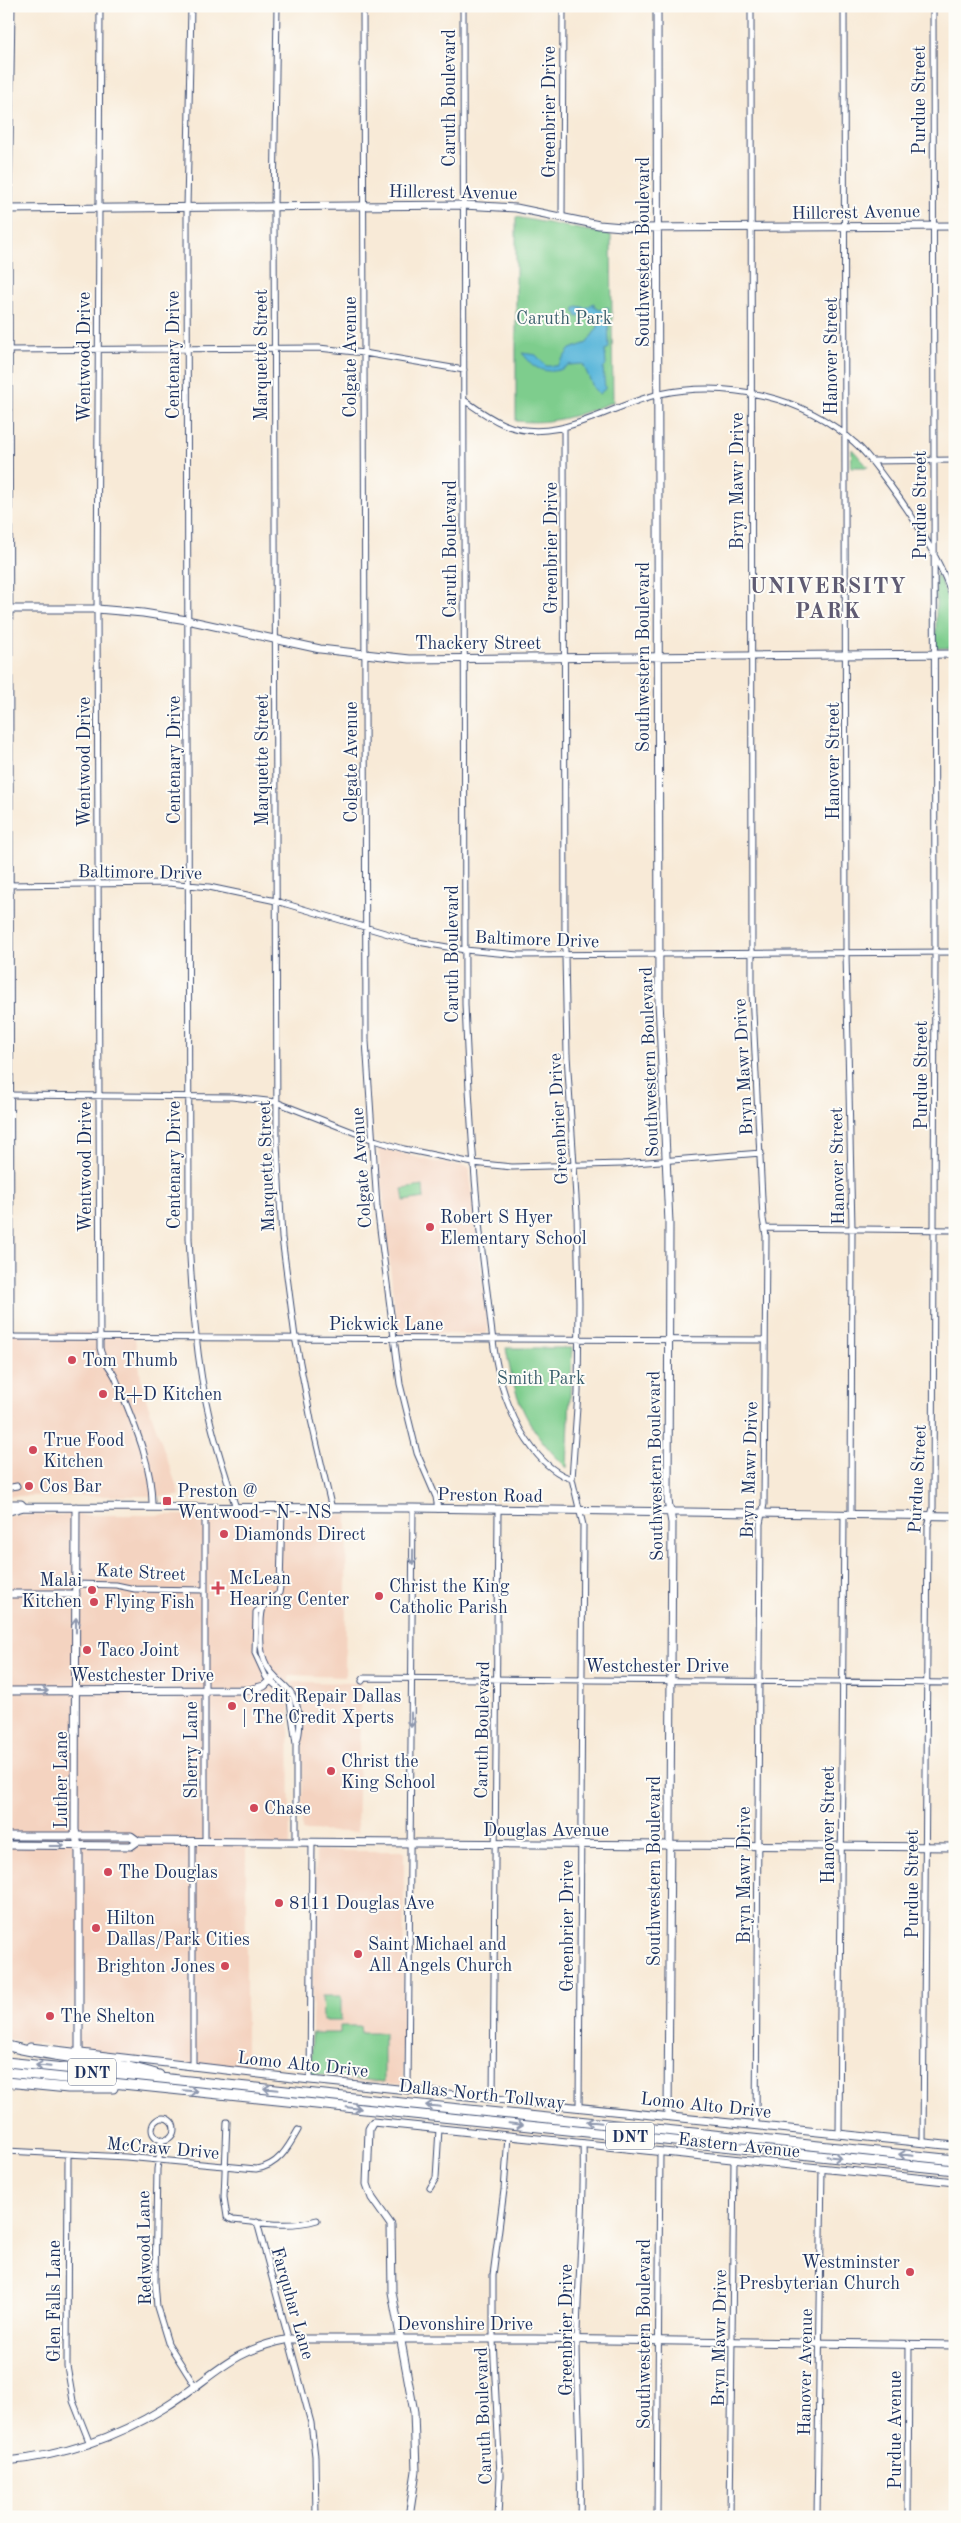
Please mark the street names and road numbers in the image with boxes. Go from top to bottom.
street label: Caruth Boulevard [441,29,459,167]
street label: Purdue Street [911,45,929,155]
street label: Greenbrier Drive [541,46,559,178]
street label: Southwestern Boulevard [635,157,653,347]
street label: Hillcrest Avenue [389,183,517,203]
street label: Hillcrest Avenue [792,203,920,223]
street label: Marquette Street [253,289,271,421]
street label: Centenary Drive [165,291,183,419]
street label: Wentwood Drive [76,292,94,422]
street label: Colgate Avenue [342,296,360,418]
street label: Hanover Street [823,297,841,415]
street label: Bryn Mawr Drive [729,412,747,550]
street label: Purdue Street [912,450,930,560]
street label: Caruth Boulevard [442,480,460,618]
street label: Greenbrier Drive [543,482,561,614]
street label: Southwestern Boulevard [635,562,653,752]
street label: Thackery Street [415,635,541,653]
street label: Marquette Street [254,694,272,826]
street label: Centenary Drive [166,696,184,824]
street label: Wentwood Drive [76,697,94,827]
street label: Colgate Avenue [343,701,361,823]
street label: Hanover Street [825,702,843,820]
street label: Baltimore Drive [78,863,202,883]
street label: Caruth Boulevard [444,885,462,1023]
street label: Baltimore Drive [474,929,599,951]
street label: Southwestern Boulevard [638,966,662,1157]
street label: Bryn Mawr Drive [731,998,757,1136]
street label: Purdue Street [913,1020,931,1130]
street label: Greenbrier Drive [547,1053,571,1185]
street label: Marquette Street [256,1100,278,1232]
street label: Centenary Drive [166,1101,184,1229]
street label: Wentwood Drive [77,1102,95,1232]
street label: Colgate Avenue [349,1107,375,1229]
street label: Hanover Street [828,1107,848,1225]
street label: Pickwick Lane [329,1316,443,1334]
street label: Southwestern Boulevard [645,1371,667,1561]
street label: Bryn Mawr Drive [739,1401,761,1539]
street label: Purdue Street [906,1424,930,1534]
street label: Preston Road [437,1486,543,1506]
street label: Kate Street [96,1562,186,1584]
street label: Westchester Drive [585,1658,729,1676]
street label: Caruth Boulevard [473,1661,493,1799]
street label: Westchester Drive [70,1667,214,1685]
street label: Sherry Lane [183,1701,201,1799]
street label: Luther Lane [53,1731,71,1829]
street label: Hanover Street [820,1766,838,1884]
street label: Southwestern Boulevard [646,1776,664,1966]
street label: Bryn Mawr Drive [736,1806,754,1944]
street label: Douglas Avenue [483,1822,609,1840]
street label: Purdue Street [904,1829,922,1939]
street label: Greenbrier Drive [559,1860,577,1992]
street label: Lomo Alto Drive [237,2049,369,2081]
road number: DNT [68,2058,116,2086]
street label: Dallas North Tollway [398,2077,567,2113]
street label: Lomo Alto Drive [640,2090,772,2122]
road number: DNT [606,2122,654,2150]
street label: Eastern Avenue [677,2131,801,2161]
street label: McCraw Drive [106,2135,220,2163]
street label: Redwood Lane [135,2190,155,2306]
street label: Southwestern Boulevard [636,2239,654,2429]
street label: Glen Falls Lane [46,2240,64,2362]
street label: Farquhar Lane [267,2245,317,2362]
street label: Greenbrier Drive [558,2264,576,2396]
street label: Bryn Mawr Drive [710,2269,730,2407]
street label: Hanover Avenue [796,2308,816,2436]
street label: Devonshire Drive [397,2316,533,2334]
street label: Caruth Boulevard [473,2347,495,2485]
street label: Purdue Avenue [887,2371,905,2489]

